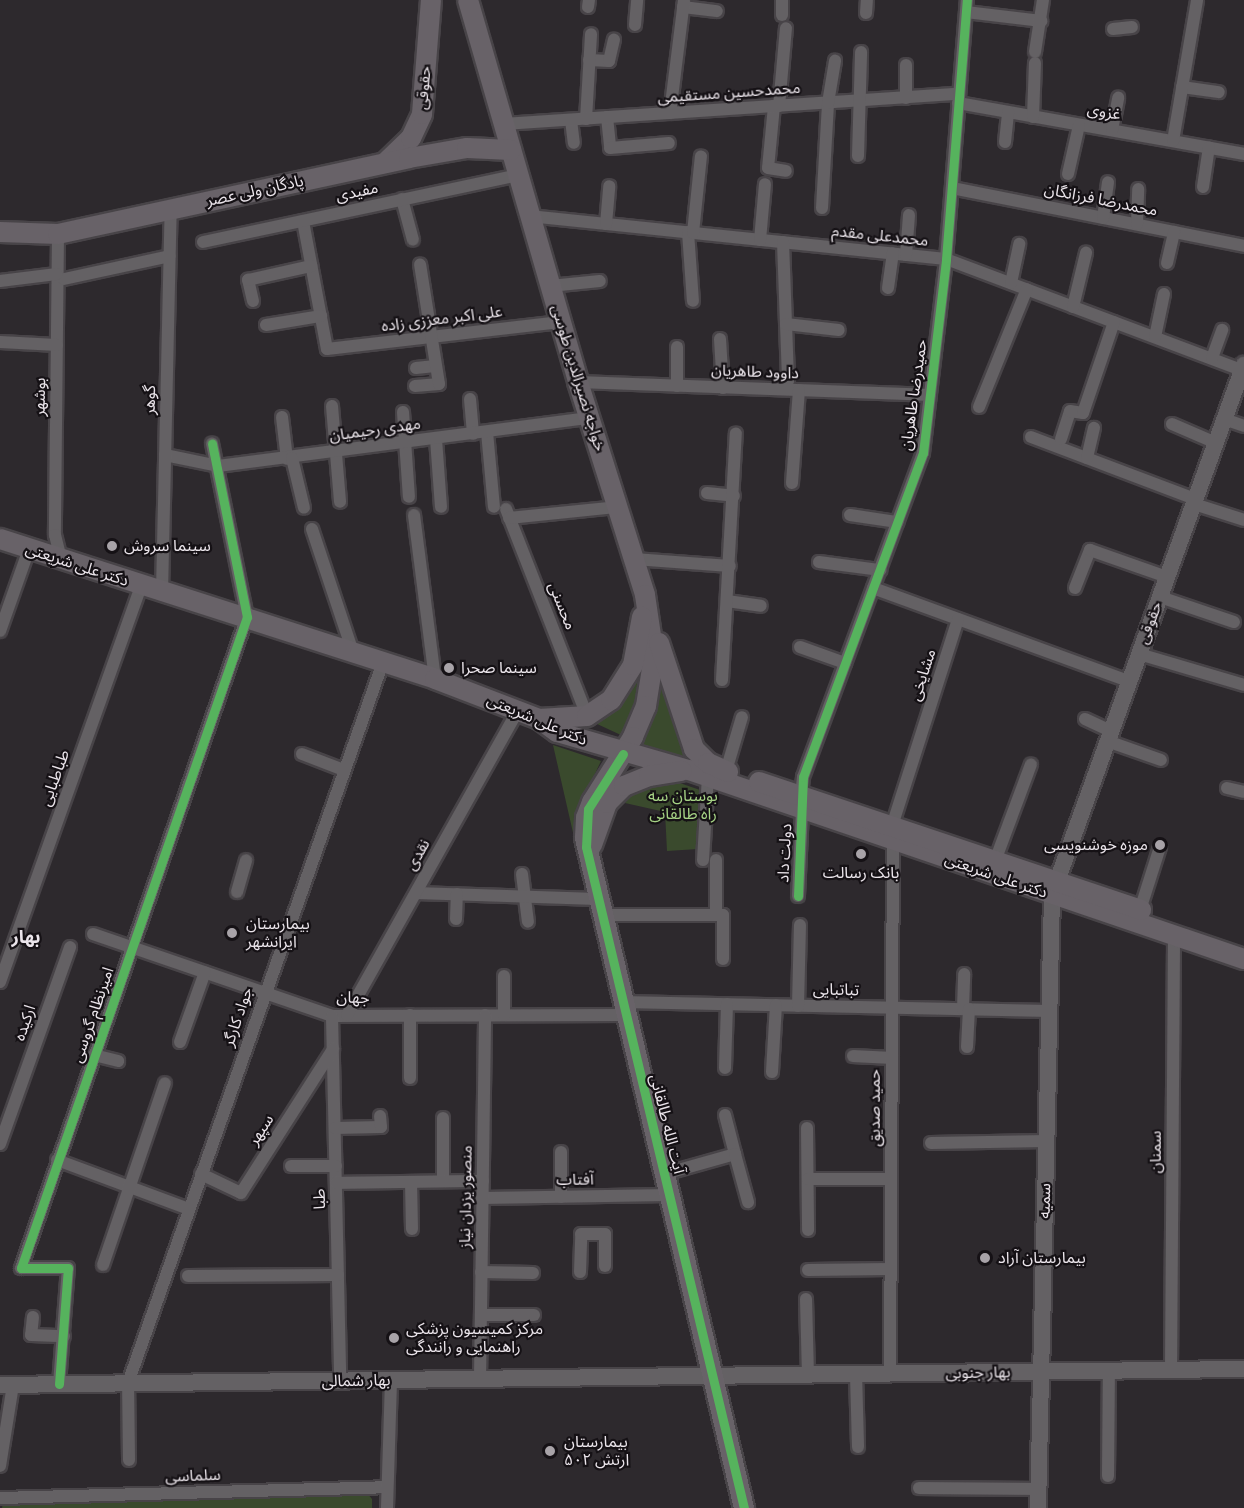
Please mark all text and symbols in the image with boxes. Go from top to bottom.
street label: حقوقی [413,65,435,111]
street label: محمدحسین مستقیمی [657,78,801,108]
street label: غزوی [1086,100,1122,124]
street label: پادگان ولی عصر [205,171,305,211]
street label: مفیدی [334,178,380,206]
street label: محمدرضا فرزانگان [1043,180,1159,220]
street label: محمدعلی مقدم [831,221,929,251]
street label: علی اکبر معززی زاده [380,302,504,336]
street label: خواجه نصیرالدین طوسی [547,302,609,454]
street label: حمیدرضا طاهریان [897,338,931,452]
street label: داوود طاهریان [711,361,799,383]
street label: بوشهر [30,377,50,417]
street label: گوهر [140,385,160,415]
street label: مهدی رحیمیان [328,414,422,446]
place label: سینما سروش [124,536,211,556]
street label: دکتر علی شریعتی [23,539,131,591]
marker: سینما سروش [105,539,119,553]
street label: محسنی [544,579,580,633]
street label: حقوقی [1133,599,1167,647]
street label: مشایخی [906,647,940,703]
place label: سینما صحرا [461,658,537,678]
marker: سینما صحرا [442,661,456,675]
street label: دکتر علی شریعتی [484,690,590,750]
street label: طباطبایی [36,747,74,809]
park label: بوستان سه راه طالقانی [648,786,718,824]
street label: دولت داد [774,823,796,883]
place label: موزه خوشنویسی [1044,835,1148,855]
street label: نقدی [402,836,434,874]
marker: موزه خوشنویسی [1153,838,1167,852]
marker: بانک رسالت [854,847,868,861]
street label: دکتر علی شریعتی [942,849,1050,903]
place label: بانک رسالت [823,863,899,883]
place label: بیمارستان ایرانشهر [246,914,310,952]
marker: بیمارستان ایرانشهر [223,924,241,942]
district label: بهار [11,926,41,948]
street label: امیرنظام گروسی [68,965,118,1065]
street label: تباتبایی [813,980,859,1000]
street label: جواد کارگر [219,985,257,1049]
street label: جهان [336,988,370,1008]
street label: ارکیده [10,1003,40,1043]
street label: حمید صدیق [865,1069,885,1147]
street label: آیت الله طالقانی [645,1072,689,1176]
street label: سپهر [244,1111,278,1149]
street label: سمنان [1146,1131,1166,1173]
street label: منصور یزدان نیاز [455,1145,477,1249]
street label: آفتاب [556,1170,594,1190]
street label: سمیه [1035,1183,1055,1219]
street label: طبا [310,1188,330,1210]
place label: بیمارستان آراد [998,1248,1086,1268]
marker: بیمارستان آراد [976,1249,994,1267]
place label: مرکز کمیسیون پزشکی راهنمایی و رانندگی [406,1319,543,1357]
marker: مرکز کمیسیون پزشکی راهنمایی و رانندگی [387,1331,401,1345]
street label: بهار جنوبی [945,1363,1011,1383]
street label: بهار شمالی [321,1371,391,1391]
place label: بیمارستان ۵۰۲ ارتش [564,1432,629,1470]
marker: بیمارستان ۵۰۲ ارتش [541,1442,559,1460]
street label: سلماسی [165,1465,221,1487]

